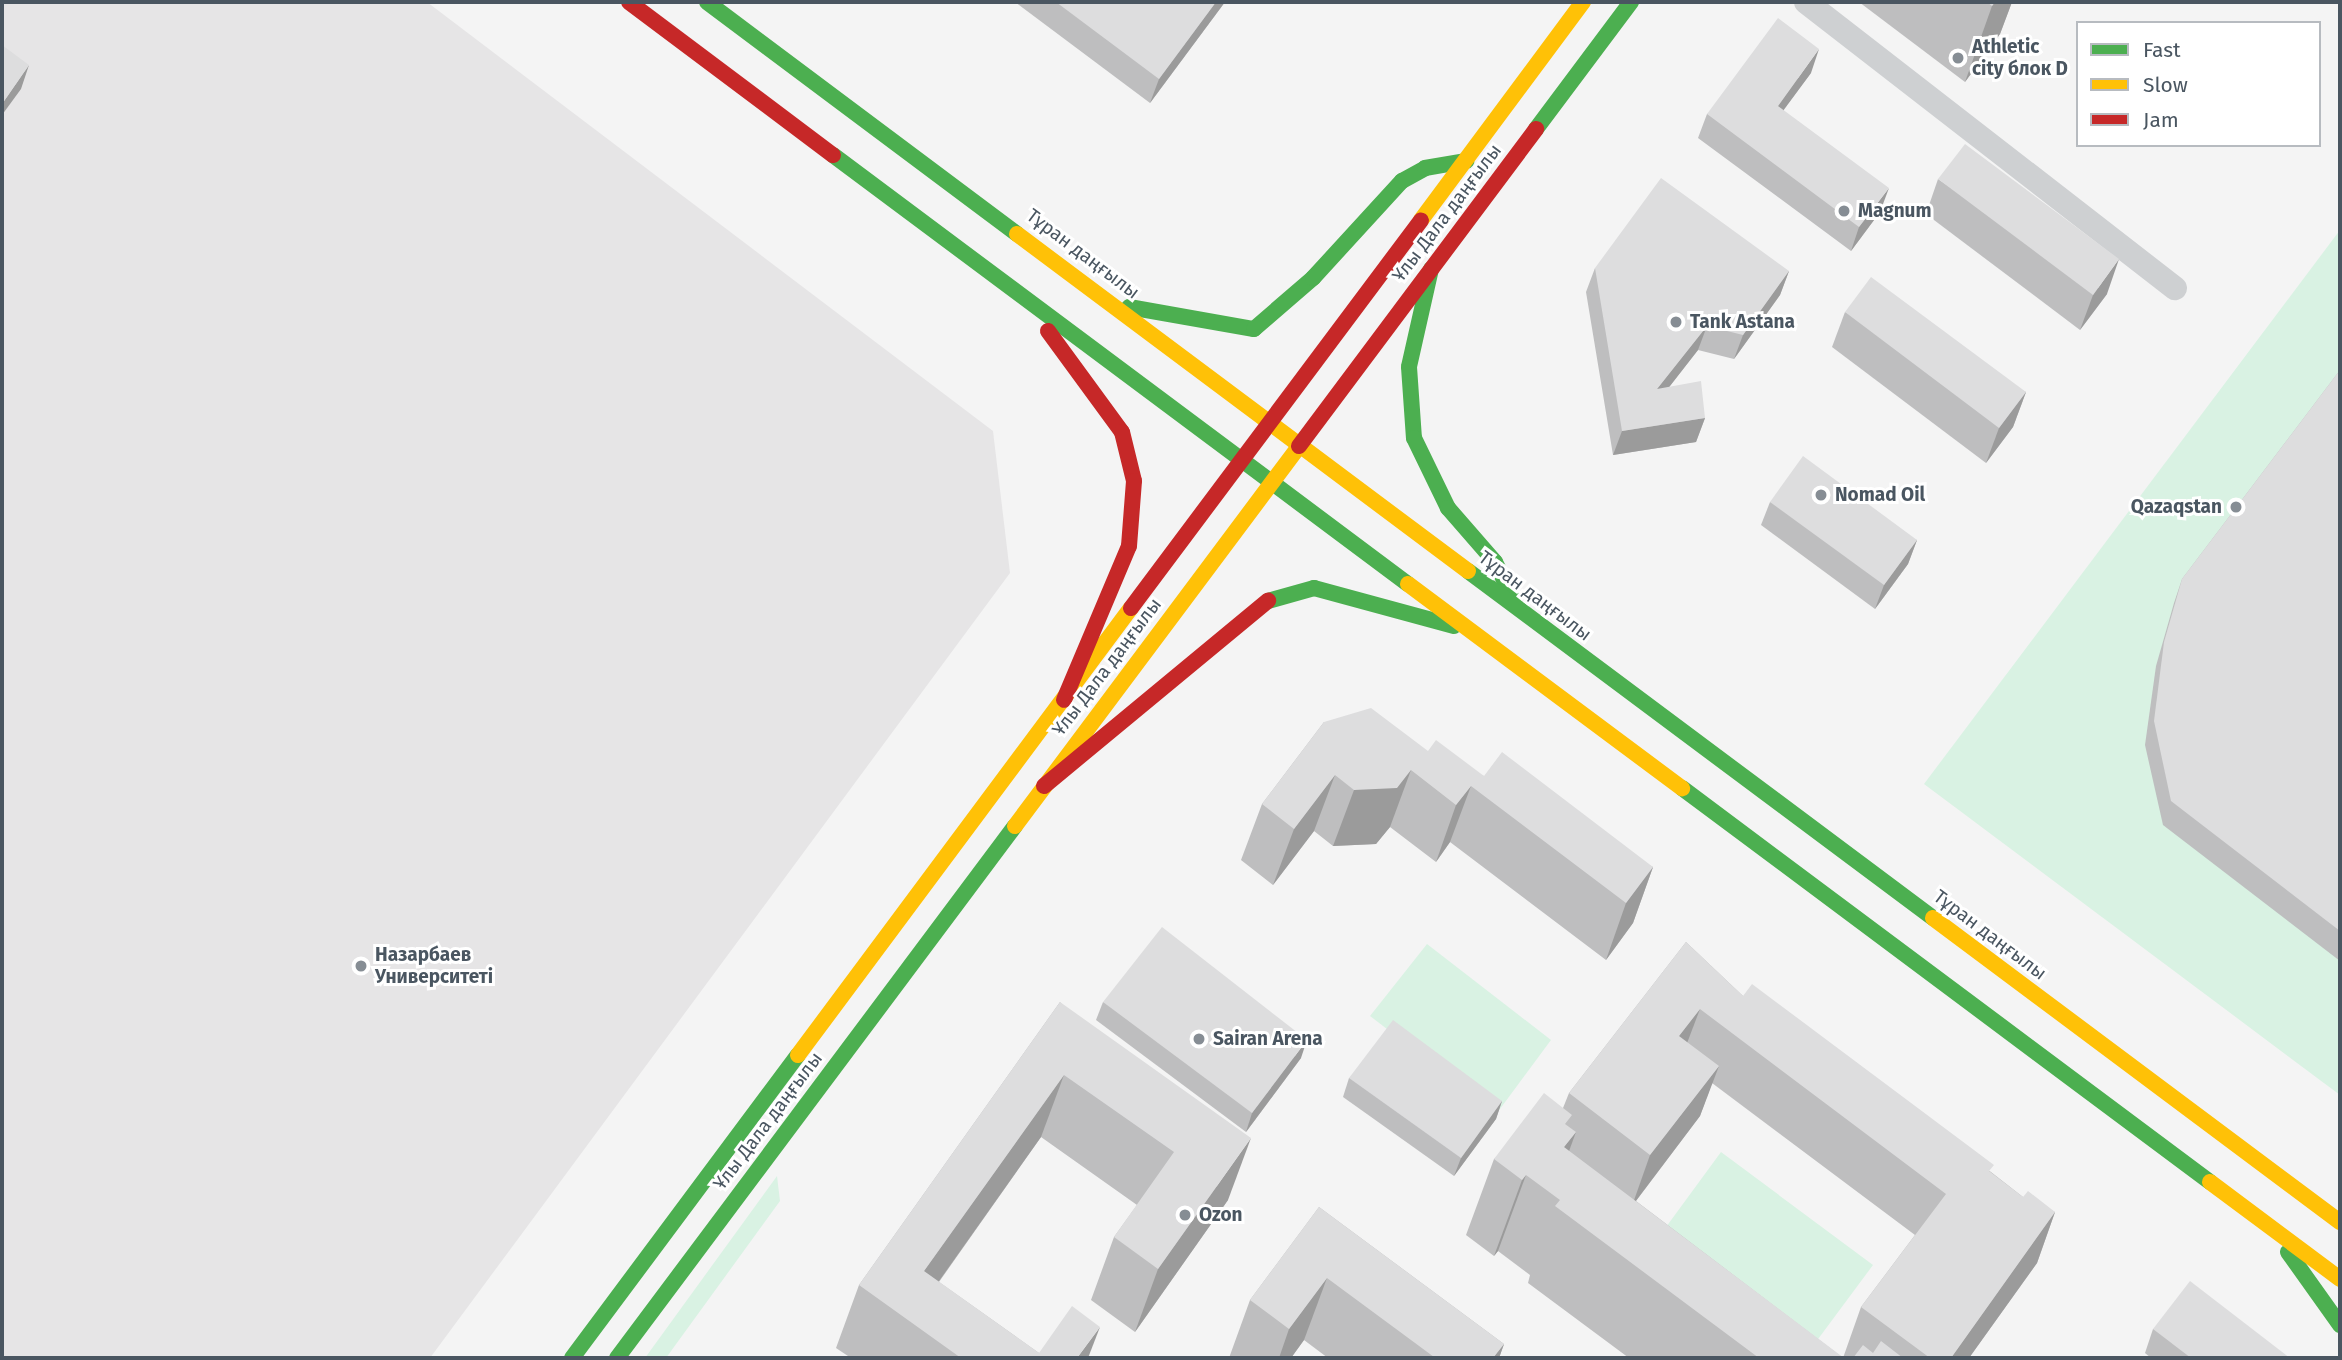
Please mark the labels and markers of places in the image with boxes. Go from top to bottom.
place label: Athletic city блок D [1972,36,2068,80]
marker: Athletic city блок D [1950,50,1966,66]
place label: Magnum [1858,200,1932,222]
marker: Magnum [1836,203,1852,219]
place label: Tank Astana [1690,311,1795,333]
marker: Tank Astana [1668,314,1684,330]
place label: Nomad Oil [1835,484,1925,506]
marker: Nomad Oil [1813,487,1829,503]
place label: Qazaqstan [2131,496,2222,518]
marker: Qazaqstan [2228,499,2244,515]
place label: Назарбаев Университеті [375,944,493,988]
marker: Назарбаев Университеті [353,958,369,974]
place label: Sairan Arena [1213,1028,1323,1050]
marker: Sairan Arena [1191,1031,1207,1047]
place label: Ozon [1199,1204,1243,1226]
marker: Ozon [1177,1207,1193,1223]

